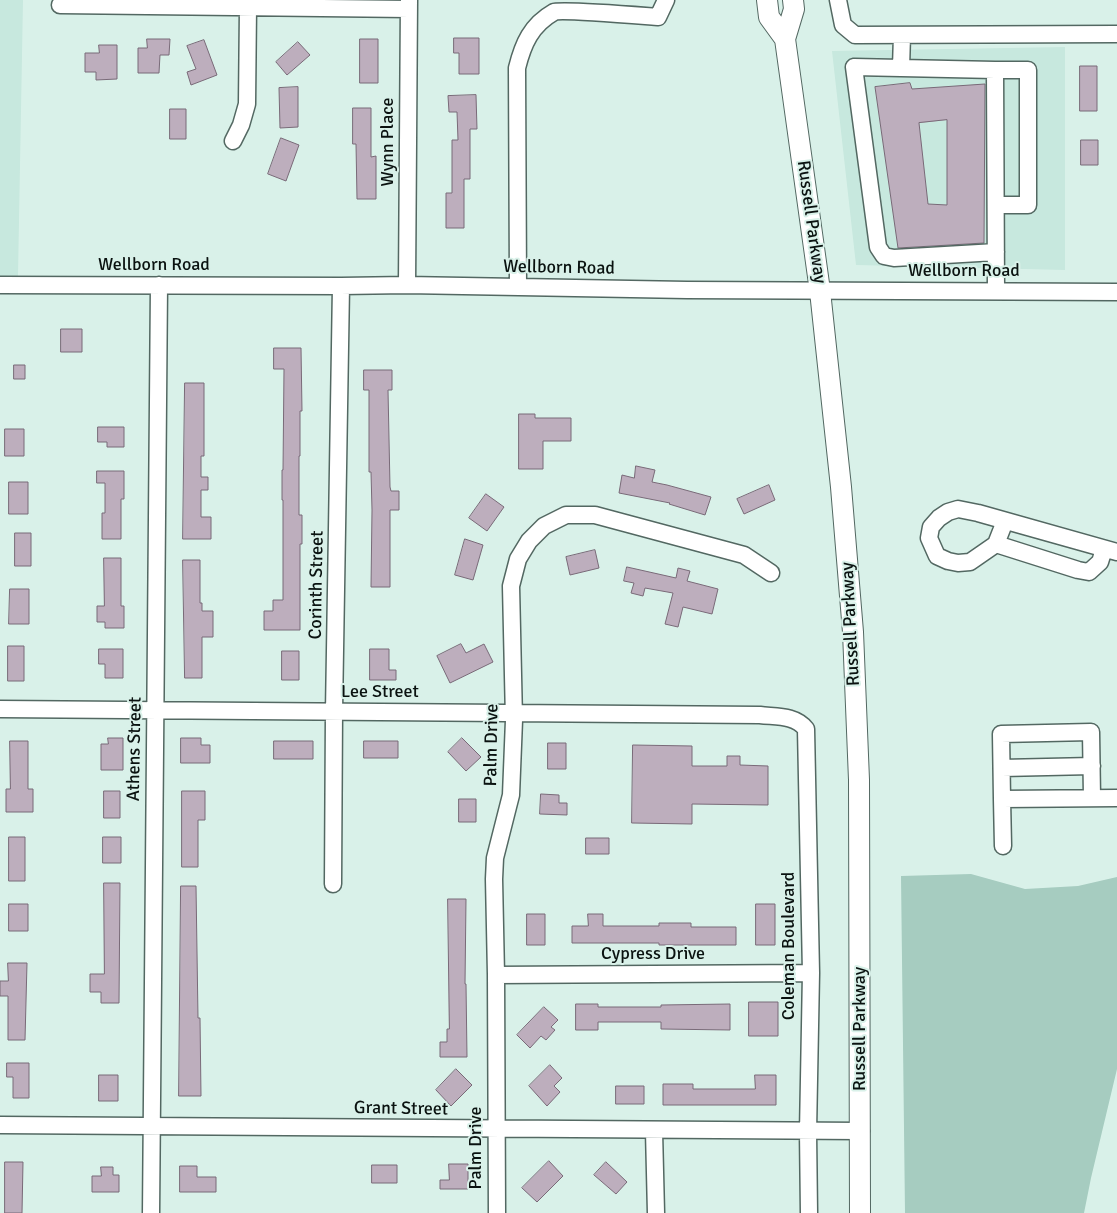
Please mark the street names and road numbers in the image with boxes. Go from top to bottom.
street label: Wynn Place [377,97,399,187]
street label: Russell Parkway [792,159,830,285]
street label: Wellborn Road [98,254,210,276]
street label: Wellborn Road [503,256,615,280]
street label: Wellborn Road [908,260,1020,282]
street label: Corinth Street [305,530,329,640]
street label: Russell Parkway [837,561,865,687]
street label: Lee Street [341,681,419,703]
street label: Athens Street [123,697,147,801]
street label: Palm Drive [480,703,504,787]
street label: Coleman Boulevard [778,872,800,1020]
street label: Cypress Drive [601,943,705,965]
street label: Russell Parkway [849,967,871,1091]
street label: Grant Street [354,1097,448,1121]
street label: Palm Drive [465,1107,487,1189]

